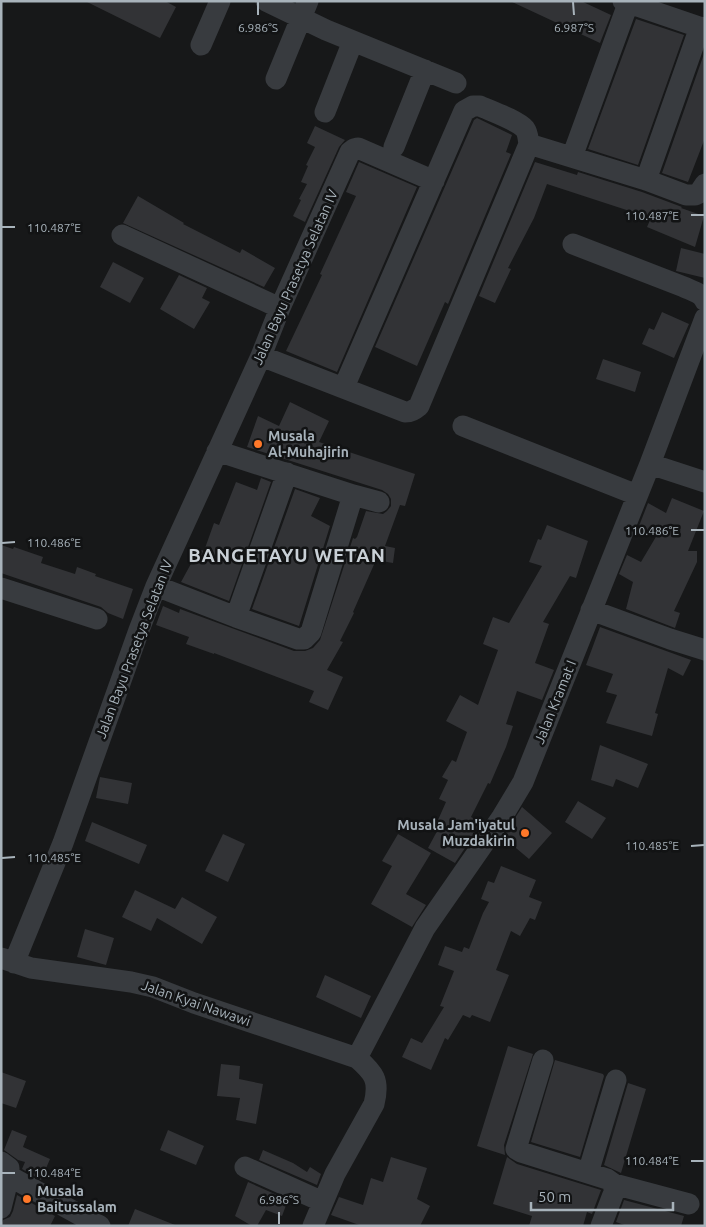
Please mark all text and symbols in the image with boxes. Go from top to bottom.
text: 6.986°S [238,21,278,34]
text: 6.987°S [554,21,594,34]
street label: Jalan Bayu Prasetya Selatan IV [249,187,341,367]
text: 110.487°E [625,209,679,222]
text: 110.487°E [27,221,81,234]
place label: Musala Al-Muhajirin [268,428,349,460]
marker: Musala Al-Muhajirin [252,438,264,450]
text: 110.486°E [625,524,679,537]
text: 110.486°E [27,536,81,549]
district label: BANGETAYU WETAN [188,544,386,566]
street label: Jalan Bayu Prasetya Selatan IV [93,557,176,740]
street label: Jalan Kramat I [531,658,579,746]
place label: Musala Jam'iyatul Muzdakirin [397,817,515,849]
marker: Musala Jam'iyatul Muzdakirin [519,827,531,839]
text: 110.485°E [625,839,679,852]
text: 110.485°E [27,851,81,864]
street label: Jalan Kyai Nawawi [139,977,253,1029]
text: 110.484°E [625,1154,679,1167]
text: 110.484°E [27,1166,81,1179]
scale bar [531,1180,674,1212]
place label: Musala Baitussalam [37,1183,117,1215]
text: 50 m [538,1188,571,1205]
marker: Musala Baitussalam [21,1193,33,1205]
text: 6.986°S [259,1193,299,1206]

